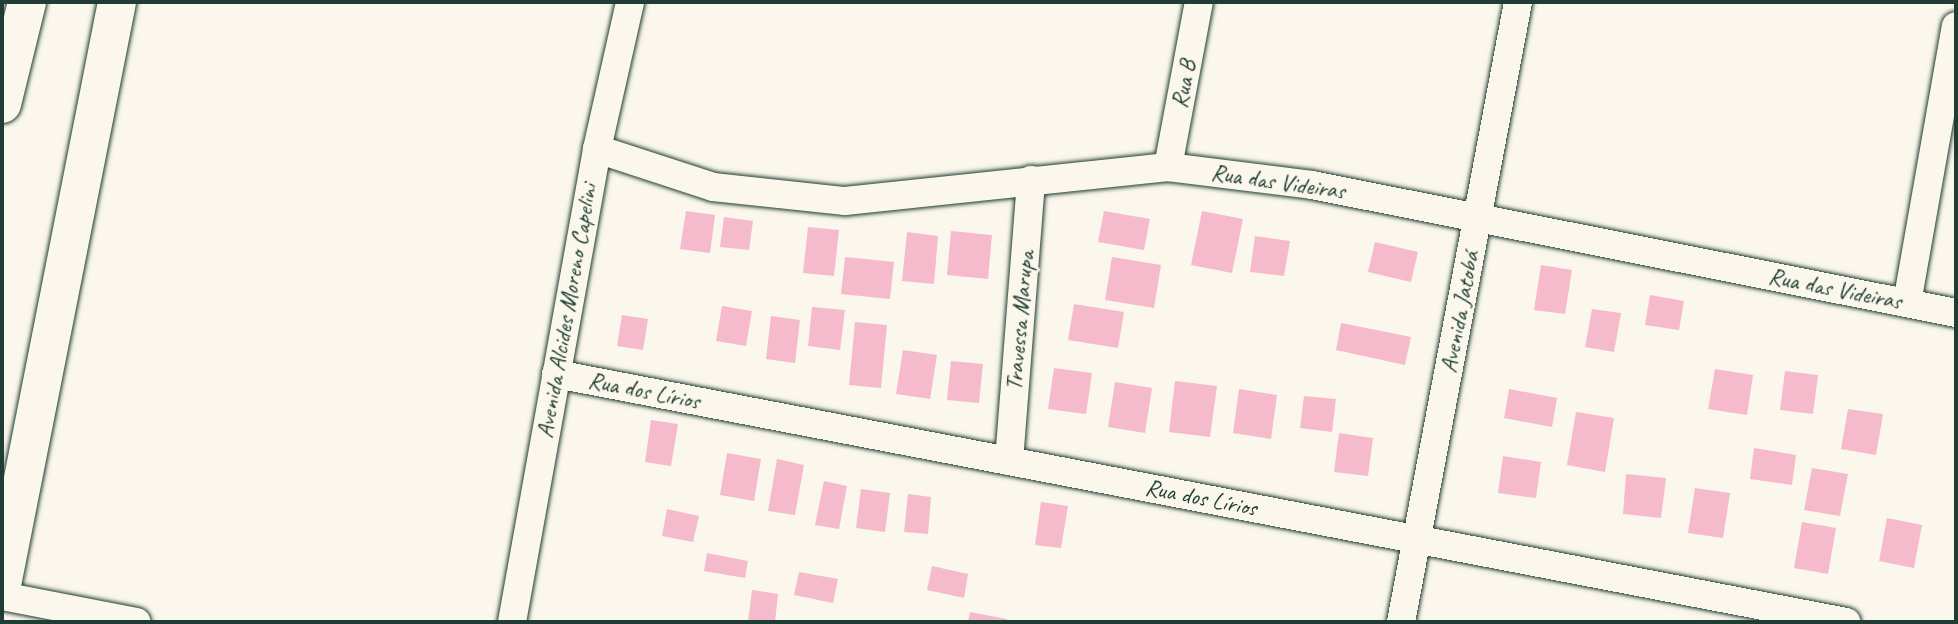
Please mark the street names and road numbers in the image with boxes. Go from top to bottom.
street label: Rua B [1165,57,1203,111]
street label: Rua das Videiras [1209,158,1347,206]
street label: Avenida Alcides Moreno Capelini [530,181,604,441]
street label: Avenida Jatobá [1434,249,1486,375]
street label: Travessa Marupa [1000,250,1040,392]
street label: Rua das Videiras [1766,262,1904,316]
street label: Rua dos Lírios [586,366,702,416]
street label: Rua dos Lírios [1143,473,1259,523]

